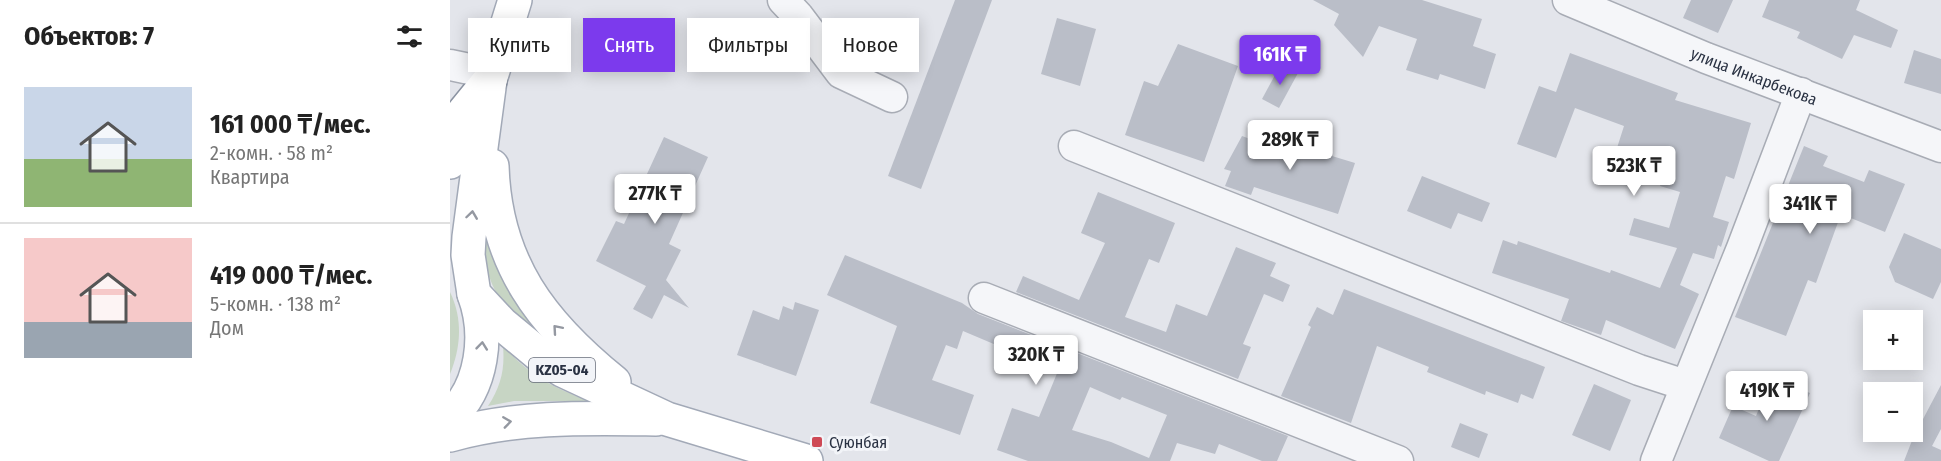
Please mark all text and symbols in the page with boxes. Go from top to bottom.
chip: Купить [468,18,571,72]
chip: Снять [583,18,675,72]
chip: Фильтры [687,18,810,72]
chip: Новое [822,18,919,72]
icon: filters [393,20,426,53]
text: Объектов: 7 [24,21,154,52]
pin: 161K ₸ [1231,35,1329,86]
text: 161K ₸ [1253,42,1307,66]
street label: улица Инкарбекова [1688,43,1820,109]
text: 161 000 ₸/мес. [210,109,371,140]
icon: home [72,111,144,183]
pin: 289K ₸ [1241,120,1339,171]
text: 289K ₸ [1262,127,1318,151]
text: 2-комн. · 58 m² [210,141,333,165]
pin: 523K ₸ [1585,146,1683,197]
text: 523K ₸ [1607,153,1662,177]
text: Квартира [210,165,290,189]
pin: 277K ₸ [606,174,704,225]
text: 277K ₸ [629,181,681,205]
pin: 341K ₸ [1761,184,1859,235]
text: 341K ₸ [1783,191,1837,215]
one-way arrow [465,210,478,220]
text: 419 000 ₸/мес. [210,260,373,291]
icon: home [72,262,144,334]
text: 5-комн. · 138 m² [210,292,341,316]
map controls [1863,310,1923,442]
button: + [1863,310,1923,370]
text: Дом [210,316,244,340]
one-way arrow [553,325,564,336]
pin: 320K ₸ [987,335,1085,386]
one-way arrow [475,342,487,351]
text: 320K ₸ [1008,342,1064,366]
road number: KZ05-04 [529,358,595,382]
pin: 419K ₸ [1718,371,1816,422]
text: 419K ₸ [1740,378,1794,402]
button: − [1863,382,1923,442]
one-way arrow [502,417,512,429]
place label: Суюнбая [829,433,887,452]
marker: Суюнбая [810,435,824,449]

